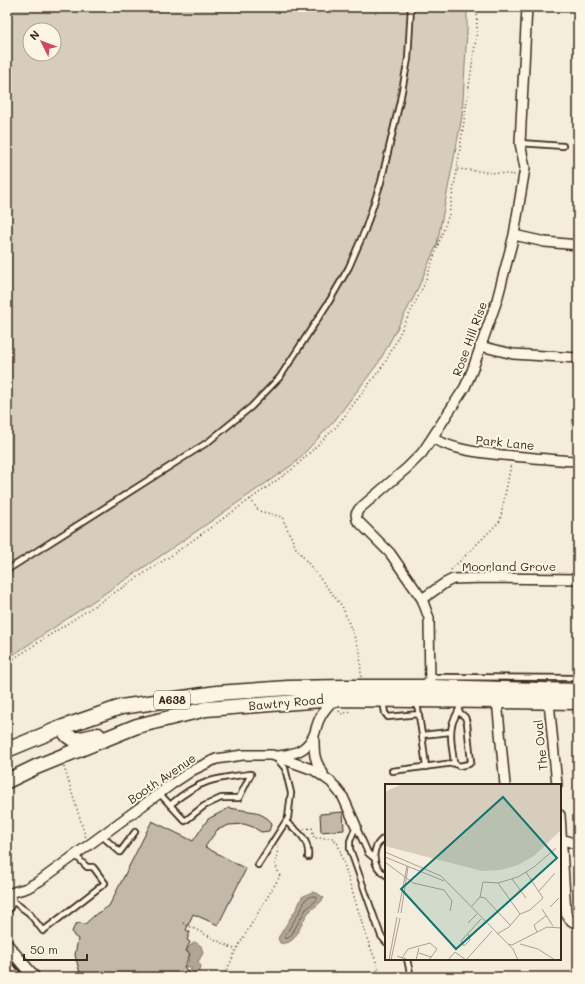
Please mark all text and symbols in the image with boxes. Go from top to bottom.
north arrow [22,22,62,62]
text: N [26,27,43,43]
street label: Rose Hill Rise [448,299,490,378]
street label: Park Lane [475,431,535,453]
street label: Moorland Grove [462,558,556,574]
road number: A638 [154,691,190,709]
street label: Bawtry Road [248,691,325,713]
street label: The Oval [529,719,551,771]
street label: Booth Avenue [124,749,199,807]
inset map [385,784,561,960]
scale bar [24,936,87,962]
text: 50 m [30,941,58,957]

